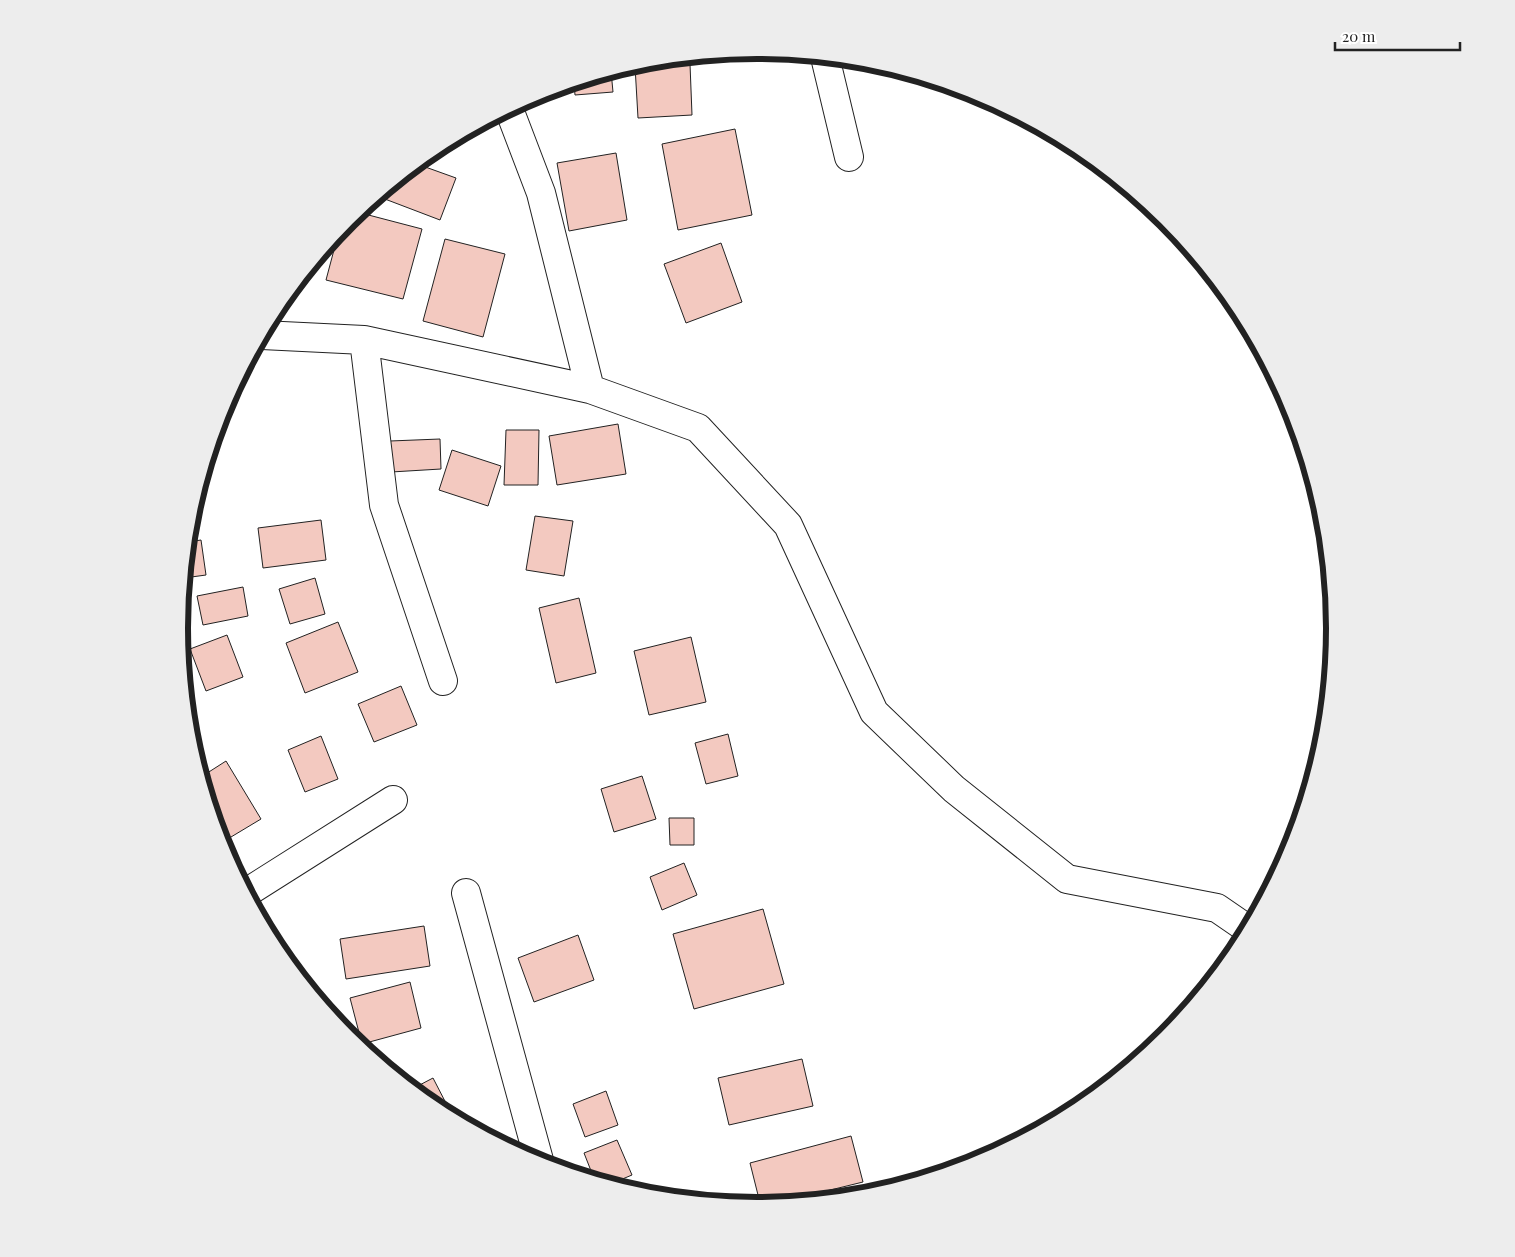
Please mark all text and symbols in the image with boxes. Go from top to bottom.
scale bar [1335,20,1460,52]
text: 20 m [1342,26,1376,46]

